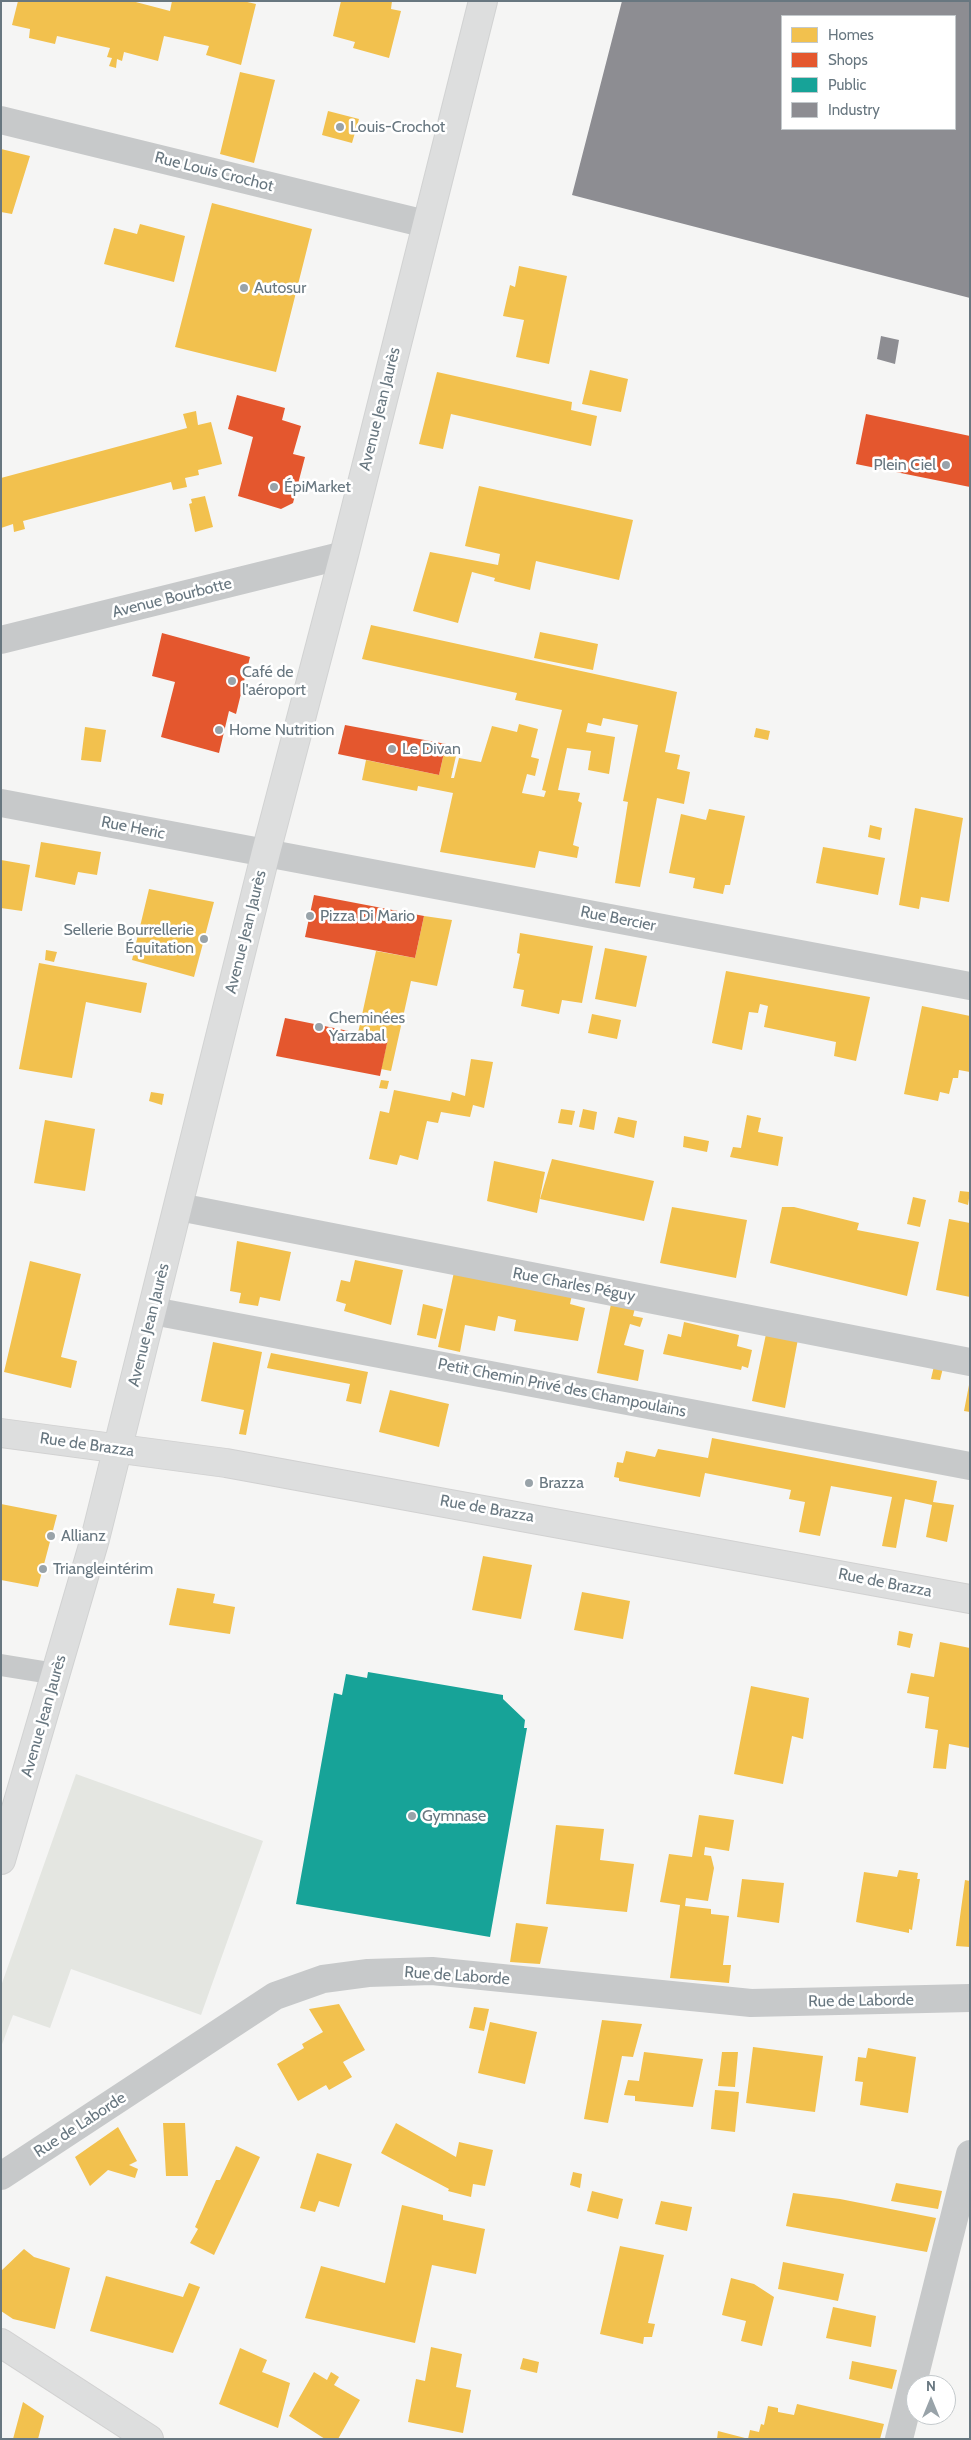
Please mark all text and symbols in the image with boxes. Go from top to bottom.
legend [781,15,956,130]
text: Homes [828,26,874,44]
text: Shops [828,51,868,69]
text: Public [828,76,866,94]
text: Industry [828,101,880,119]
place label: Louis-Crochot [350,117,445,137]
marker: Louis-Crochot [334,121,346,133]
street label: Rue Louis Crochot [153,148,275,196]
place label: Autosur [254,278,306,298]
marker: Autosur [238,282,250,294]
street label: Avenue Jean Jaurès [355,345,405,473]
place label: Plein Ciel [873,455,936,475]
marker: Plein Ciel [940,459,952,471]
place label: ÉpiMarket [284,477,351,497]
marker: ÉpiMarket [268,481,280,493]
street label: Avenue Bourbotte [110,574,234,622]
place label: Café de l'aéroport [242,662,306,700]
marker: Café de l'aéroport [226,675,238,687]
place label: Home Nutrition [229,720,335,740]
marker: Home Nutrition [213,724,225,736]
place label: Le Divan [402,739,461,759]
marker: Le Divan [386,743,398,755]
street label: Rue Heric [99,812,167,844]
street label: Avenue Jean Jaurès [221,868,271,996]
street label: Rue Bercier [579,902,657,936]
place label: Pizza Di Mario [320,906,415,926]
marker: Pizza Di Mario [304,910,316,922]
place label: Sellerie Bourrellerie Équitation [63,920,194,958]
marker: Sellerie Bourrellerie Équitation [198,933,210,945]
place label: Cheminées Yarzabal [329,1008,405,1046]
marker: Cheminées Yarzabal [313,1021,325,1033]
street label: Avenue Jean Jaurès [124,1261,174,1389]
street label: Rue Charles Péguy [511,1264,637,1306]
street label: Petit Chemin Privé des Champoulains [436,1354,688,1422]
street label: Rue de Brazza [39,1429,135,1461]
place label: Brazza [539,1473,584,1493]
marker: Brazza [523,1477,535,1489]
street label: Rue de Brazza [438,1491,536,1527]
place label: Allianz [61,1526,106,1546]
marker: Allianz [45,1530,57,1542]
place label: Triangleintérim [53,1559,153,1579]
marker: Triangleintérim [37,1563,49,1575]
street label: Rue de Brazza [836,1564,934,1602]
street label: Avenue Jean Jaurès [17,1653,71,1779]
place label: Gymnase [422,1806,486,1826]
marker: Gymnase [406,1810,418,1822]
street label: Rue de Laborde [404,1963,510,1989]
street label: Rue de Laborde [808,1990,914,2012]
street label: Rue de Laborde [30,2088,130,2162]
north arrow [906,2375,956,2425]
text: N [926,2377,936,2395]

